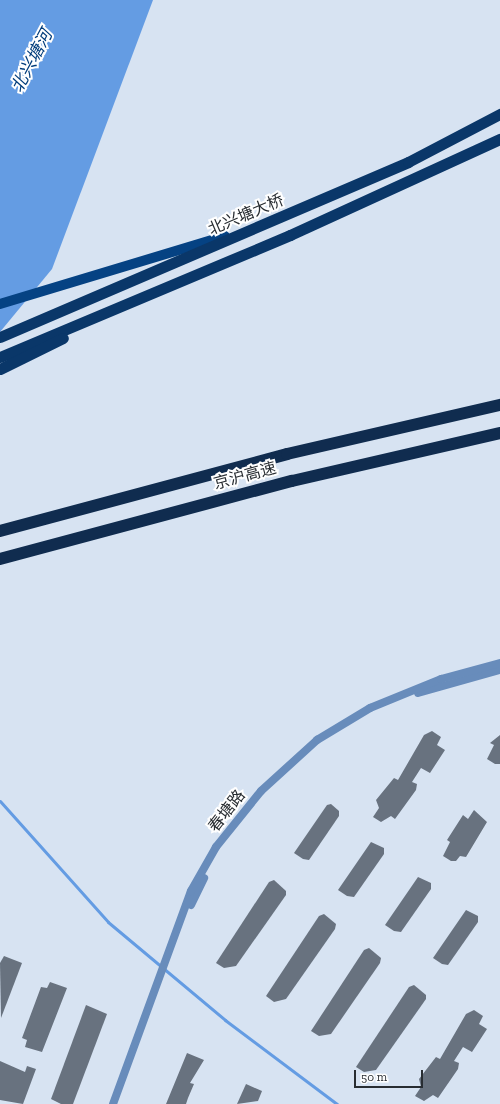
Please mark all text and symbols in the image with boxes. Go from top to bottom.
water label: 北兴塘河 [7,26,57,96]
street label: 北兴塘大桥 [205,191,287,239]
street label: 京沪高速 [212,458,278,494]
street label: 春塘路 [205,786,249,836]
scale bar [356,1062,425,1088]
text: 50 m [361,1070,387,1084]

